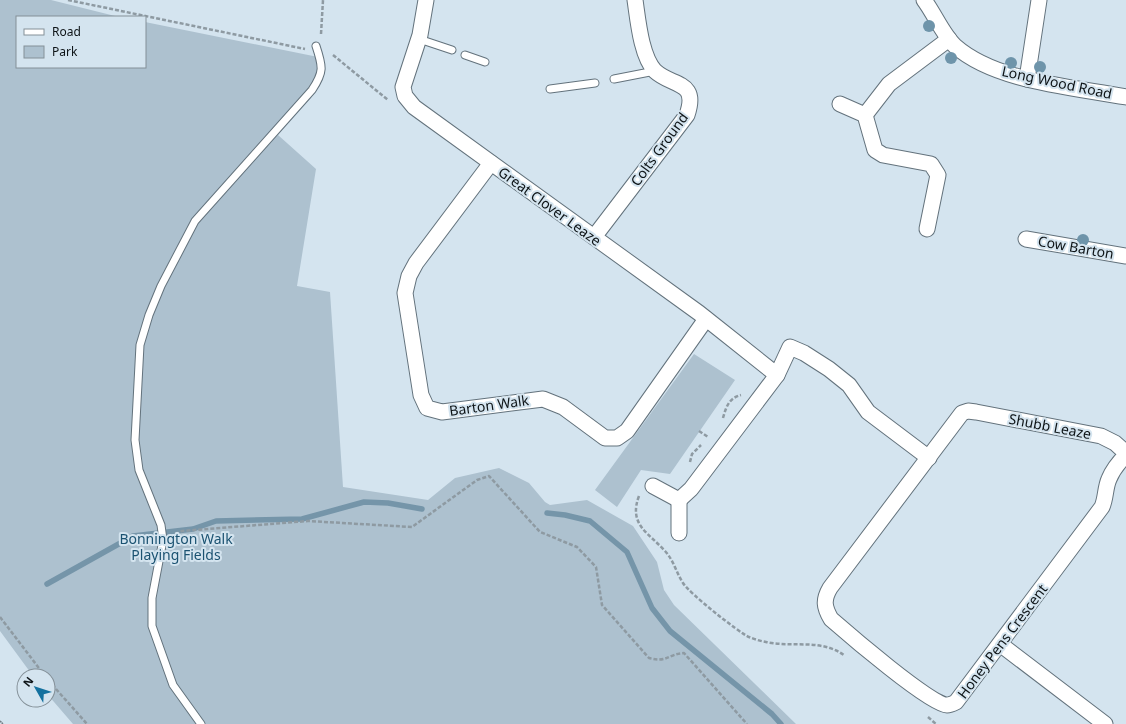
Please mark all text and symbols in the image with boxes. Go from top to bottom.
legend [16,16,146,68]
text: Road [52,23,81,40]
text: Park [52,43,78,60]
street label: Long Wood Road [1000,61,1114,103]
street label: Colts Ground [626,108,692,190]
street label: Great Clover Leaze [495,162,605,250]
street label: Cow Barton [1037,231,1115,263]
street label: Barton Walk [448,390,531,420]
street label: Shubb Leaze [1007,409,1093,443]
park label: Bonnington Walk Playing Fields [119,529,233,564]
street label: Honey Pens Crescent [953,580,1051,702]
north arrow [16,668,56,708]
text: N [19,673,36,690]

